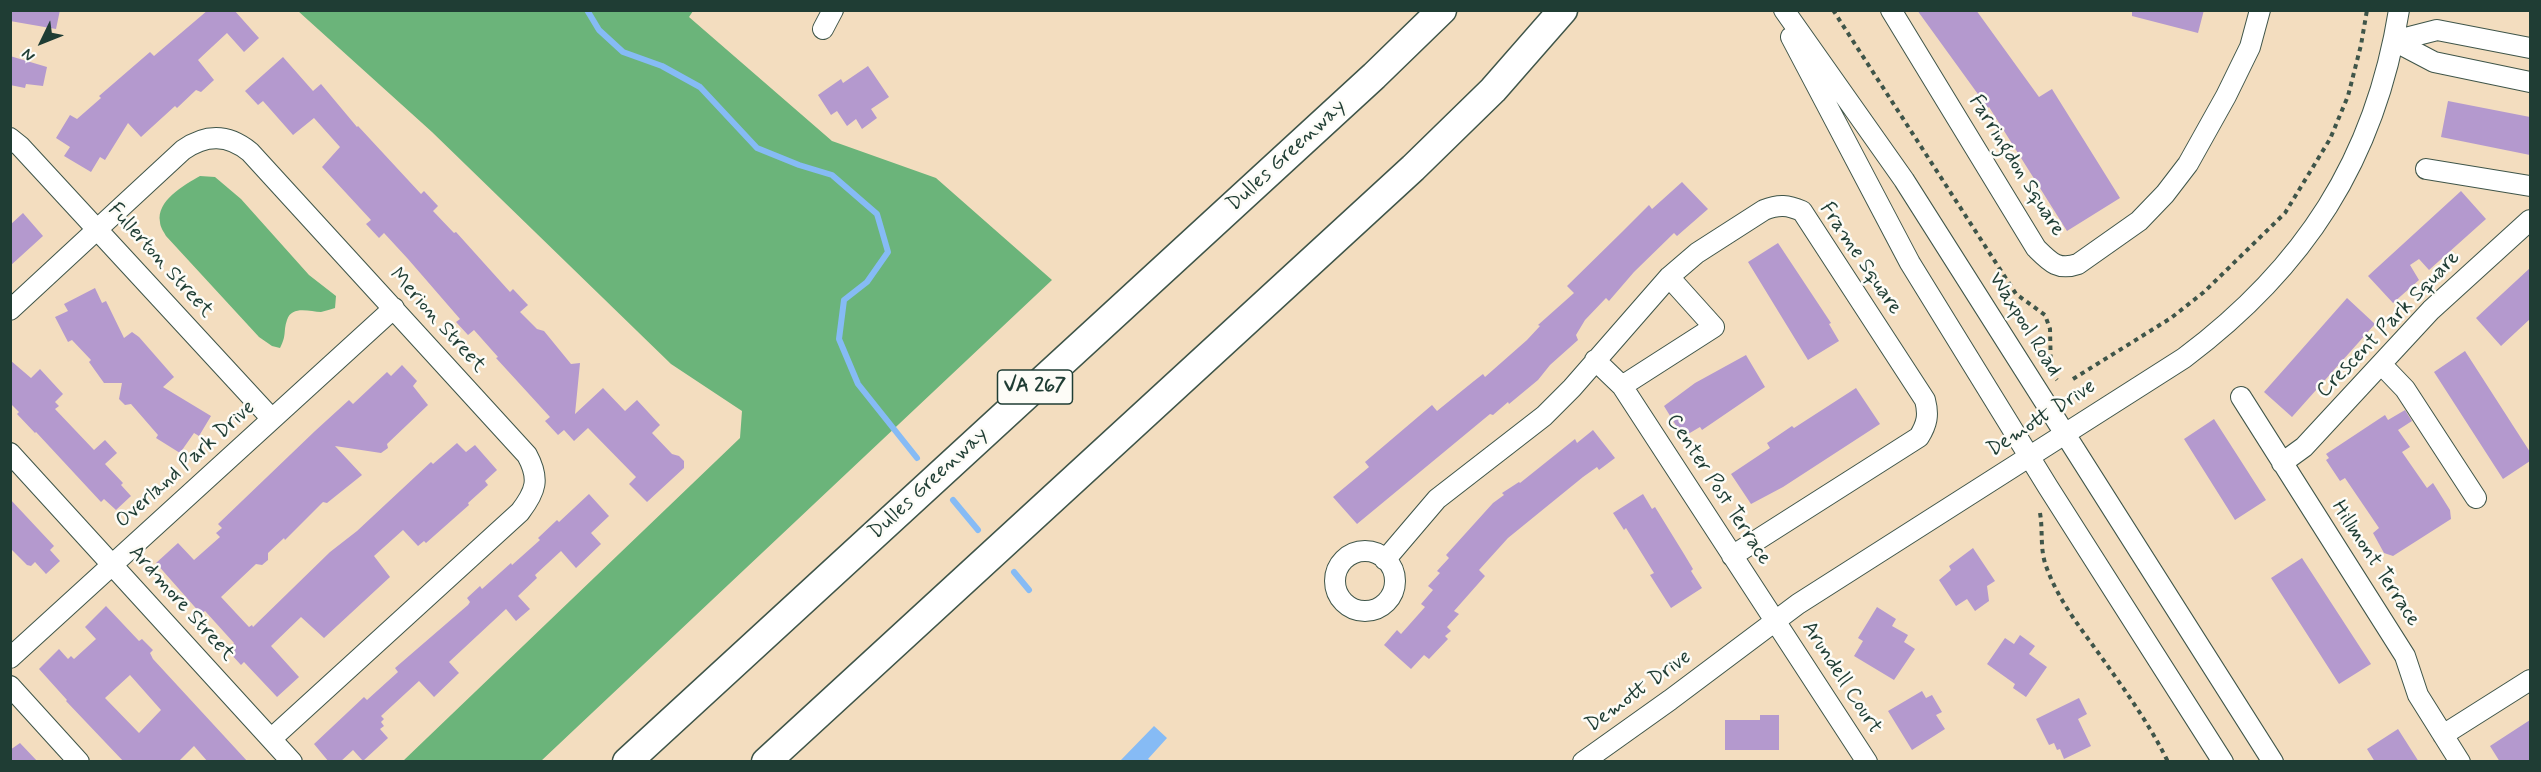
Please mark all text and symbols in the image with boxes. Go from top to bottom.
north arrow [12,12,72,72]
text: N [17,44,40,66]
street label: Farringdon Square [1962,91,2070,241]
street label: Dulles Greenway [1222,94,1352,218]
street label: Fullerton Street [102,198,218,324]
street label: Frame Square [1813,198,1907,320]
street label: Crescent Park Square [2312,246,2466,404]
street label: Merion Street [383,263,491,379]
street label: Waxpool Road [1982,268,2066,382]
road number: VA 267 [998,370,1072,404]
street label: Demott Drive [1983,375,2101,463]
street label: Overland Park Drive [111,396,261,534]
street label: Center Post Terrace [1660,410,1776,570]
street label: Dulles Greenway [864,422,994,546]
street label: Hillmont Terrace [2325,496,2425,632]
street label: Ardmore Street [122,541,240,667]
street label: Arundell Court [1795,617,1887,739]
street label: Demott Drive [1581,645,1697,739]

